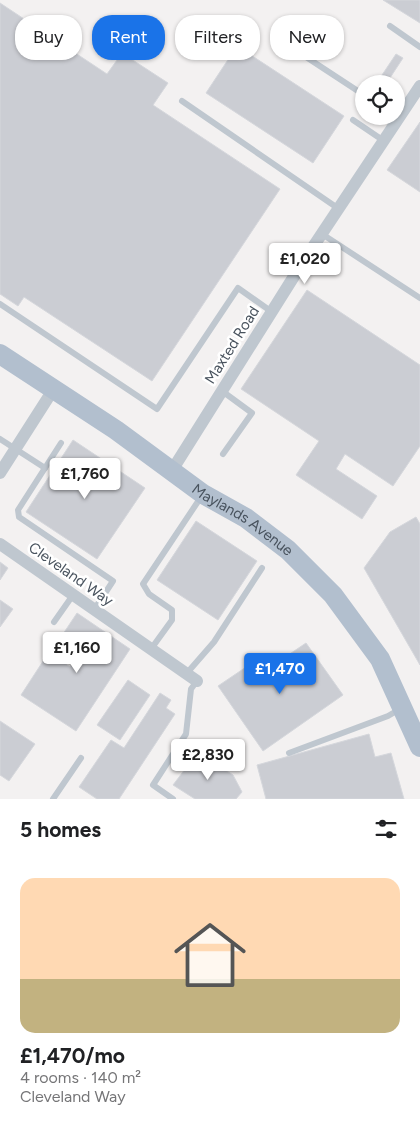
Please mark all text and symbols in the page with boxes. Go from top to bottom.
chip: Buy [15,15,82,60]
chip: Rent [92,15,165,60]
chip: Filters [175,15,260,60]
chip: New [270,15,344,60]
map controls [355,75,405,125]
button: locate [355,75,405,125]
pin: £1,020 [264,242,346,285]
text: £1,020 [280,249,330,268]
street label: Maxted Road [201,303,263,387]
pin: £1,760 [44,458,126,500]
text: £1,760 [61,464,109,483]
street label: Maylands Avenue [188,480,297,559]
street label: Cleveland Way [25,538,117,610]
pin: £1,160 [36,632,118,674]
text: £1,160 [54,638,100,657]
pin: £1,470 [239,652,321,695]
text: £1,470 [255,659,305,678]
pin: £2,830 [167,738,249,781]
text: £2,830 [182,745,234,764]
icon: filters [372,815,400,843]
text: 5 homes [20,817,101,842]
icon: home [165,910,255,1000]
text: £1,470/mo [20,1043,125,1068]
text: 4 rooms · 140 m² [20,1068,141,1087]
text: Cleveland Way [20,1087,126,1106]

